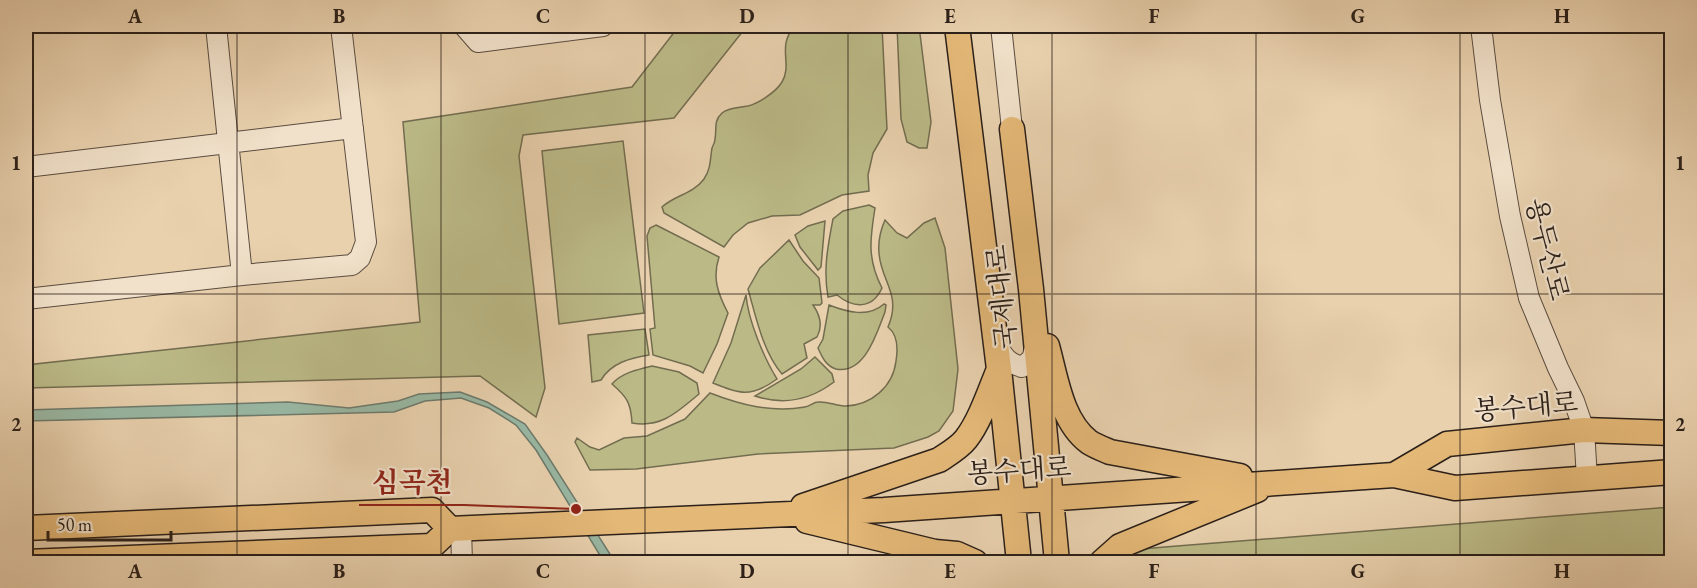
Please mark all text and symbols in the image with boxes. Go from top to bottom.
text: A [127,3,143,29]
text: B [333,3,345,29]
text: C [536,3,550,29]
text: D [739,3,755,29]
text: E [944,3,956,29]
text: F [1149,3,1160,29]
text: G [1351,3,1365,29]
text: H [1554,3,1570,29]
text: 1 [11,150,21,176]
text: 1 [1675,150,1685,176]
street label: 용두산로 [1518,194,1578,304]
street label: 국제대로 [978,243,1024,351]
street label: 봉수대로 [1473,384,1579,428]
text: 2 [11,411,22,437]
text: 2 [1675,411,1686,437]
street label: 봉수대로 [966,449,1072,491]
callout: 심곡천 [359,459,464,505]
text: 심곡천 [371,464,453,500]
scale bar [48,504,171,542]
text: 50 m [57,513,92,536]
text: A [127,558,143,584]
text: B [333,558,345,584]
text: C [536,558,550,584]
text: D [739,558,755,584]
text: E [944,558,956,584]
text: F [1149,558,1160,584]
text: G [1351,558,1365,584]
text: H [1554,558,1570,584]

